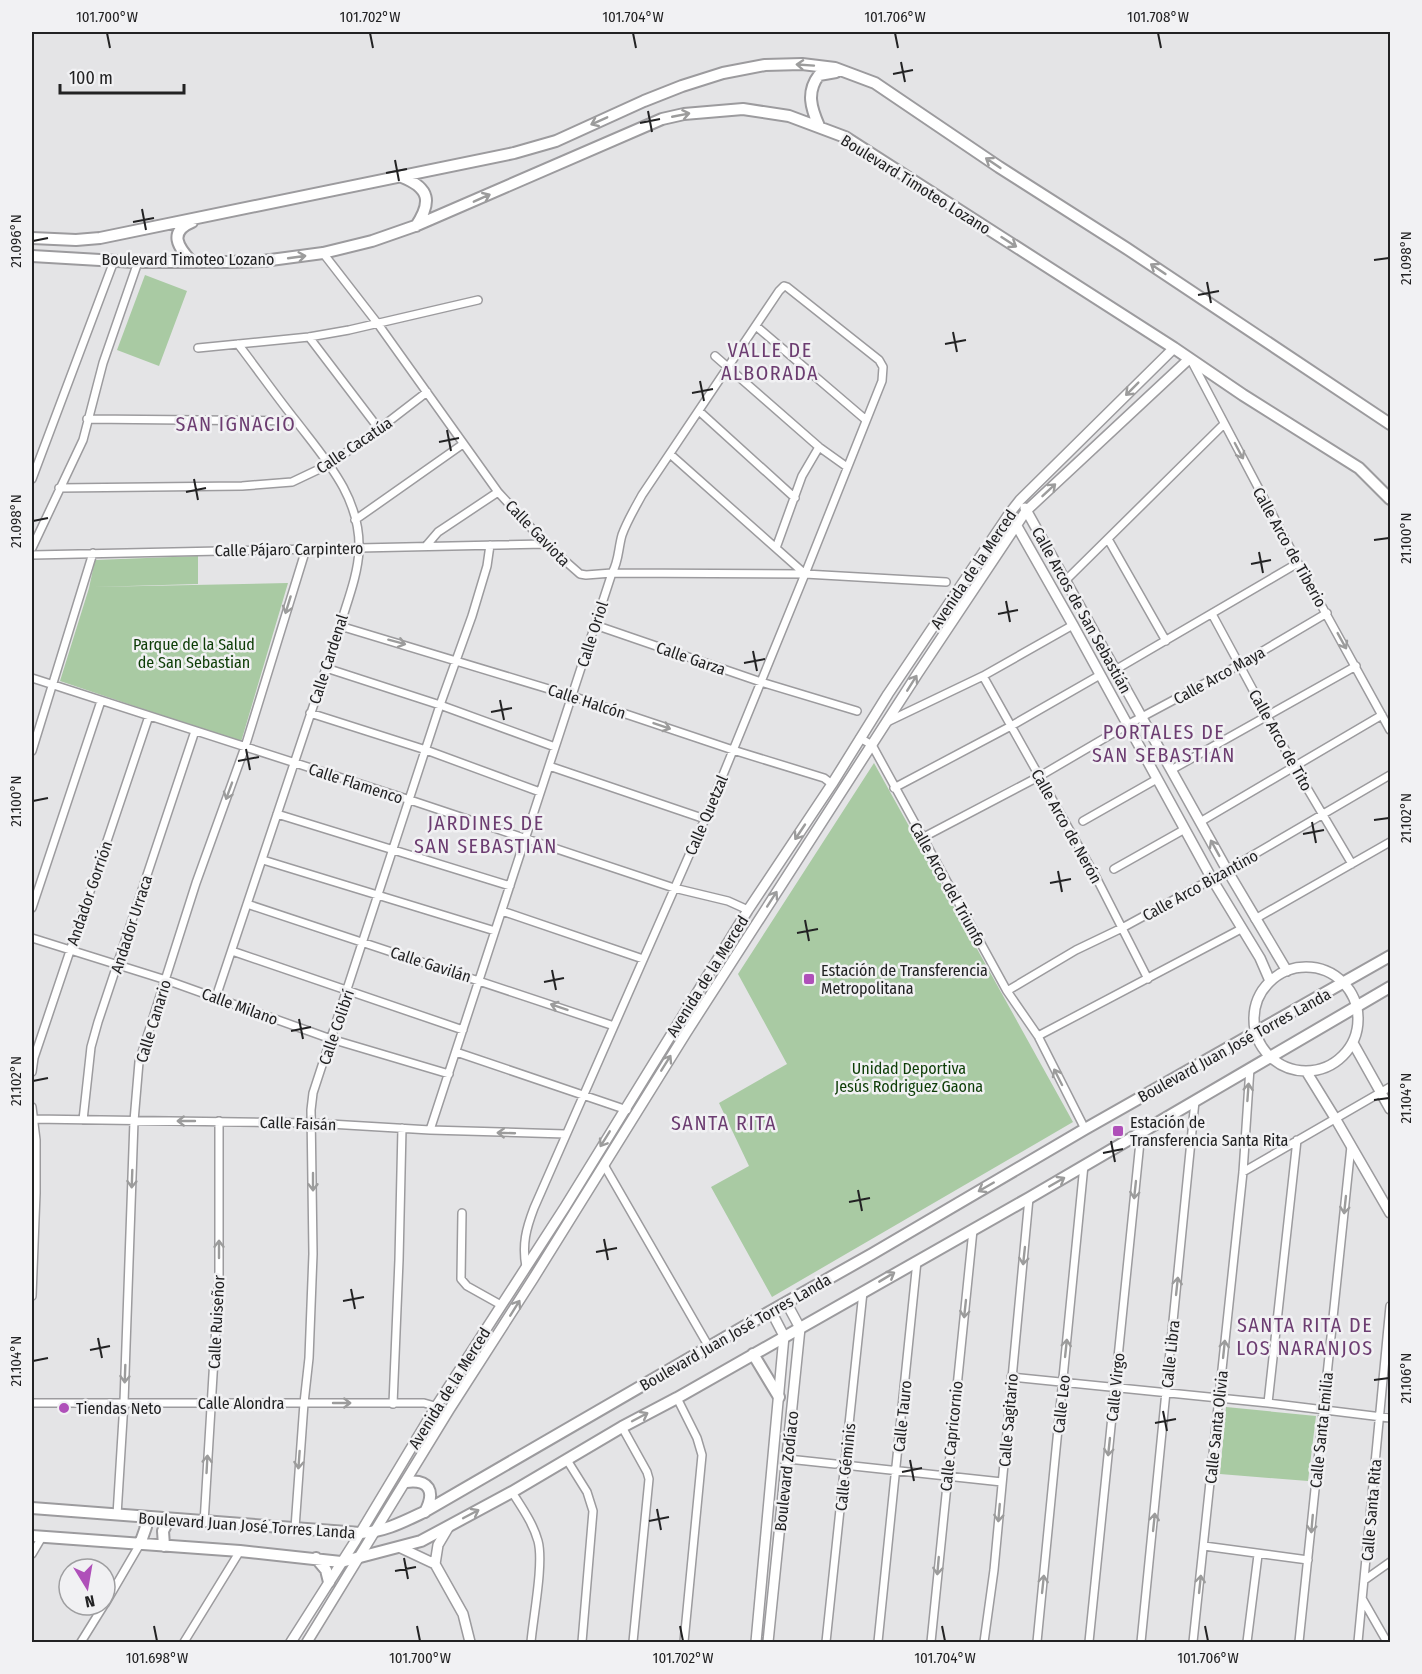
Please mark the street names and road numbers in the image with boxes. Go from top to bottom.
street label: Boulevard Timoteo Lozano [837,131,994,238]
street label: Boulevard Timoteo Lozano [102,250,274,269]
street label: Calle Cacatúa [313,413,396,478]
street label: Calle Arco de Tiberio [1249,484,1330,610]
street label: Calle Gaviota [501,496,574,571]
street label: Avenida de la Merced [927,506,1020,632]
street label: Calle Arcos de San Sebastián [1028,524,1135,697]
street label: Calle Pájaro Carpintero [214,539,364,560]
street label: Calle Oriol [573,599,612,669]
street label: Calle Cardenal [305,612,352,707]
street label: Calle Garza [654,638,728,679]
street label: Calle Arco Maya [1170,642,1268,708]
street label: Calle Halcón [546,680,628,723]
street label: Calle Arco de Tito [1245,686,1316,794]
street label: Calle Flamenco [306,759,405,808]
street label: Calle Arco de Nerón [1027,766,1106,887]
street label: Calle Quetzal [681,772,732,858]
street label: Calle Arco del Triunfo [906,819,990,950]
street label: Andador Gorrión [63,838,116,948]
street label: Calle Arco Bizantino [1139,846,1261,925]
street label: Andador Urraca [107,873,156,976]
street label: Avenida de la Merced [662,912,752,1040]
street label: Calle Gavilán [388,942,474,986]
street label: Calle Canario [132,977,175,1065]
street label: Calle Milano [199,984,281,1029]
street label: Boulevard Juan José Torres Landa [1134,984,1334,1106]
street label: Calle Colibrí [315,987,358,1067]
street label: Calle Faisán [259,1113,337,1134]
street label: Boulevard Juan José Torres Landa [636,1270,834,1395]
street label: Calle Ruiseñor [205,1274,228,1369]
street label: Calle Libra [1157,1319,1184,1389]
street label: Avenida de la Merced [404,1324,494,1452]
street label: Calle Virgo [1102,1352,1129,1422]
street label: Calle Santa Olivia [1201,1369,1232,1485]
street label: Calle Santa Emilia [1306,1371,1337,1489]
street label: Calle Sagitario [995,1372,1022,1468]
street label: Calle Leo [1049,1374,1074,1434]
street label: Calle Tauro [889,1379,916,1453]
street label: Calle Capricornio [936,1380,967,1492]
street label: Calle Alondra [198,1394,284,1413]
street label: Boulevard Zodíaco [771,1410,802,1532]
street label: Calle Géminis [831,1422,860,1512]
street label: Calle Santa Rita [1358,1458,1385,1562]
street label: Boulevard Juan José Torres Landa [138,1508,356,1543]

